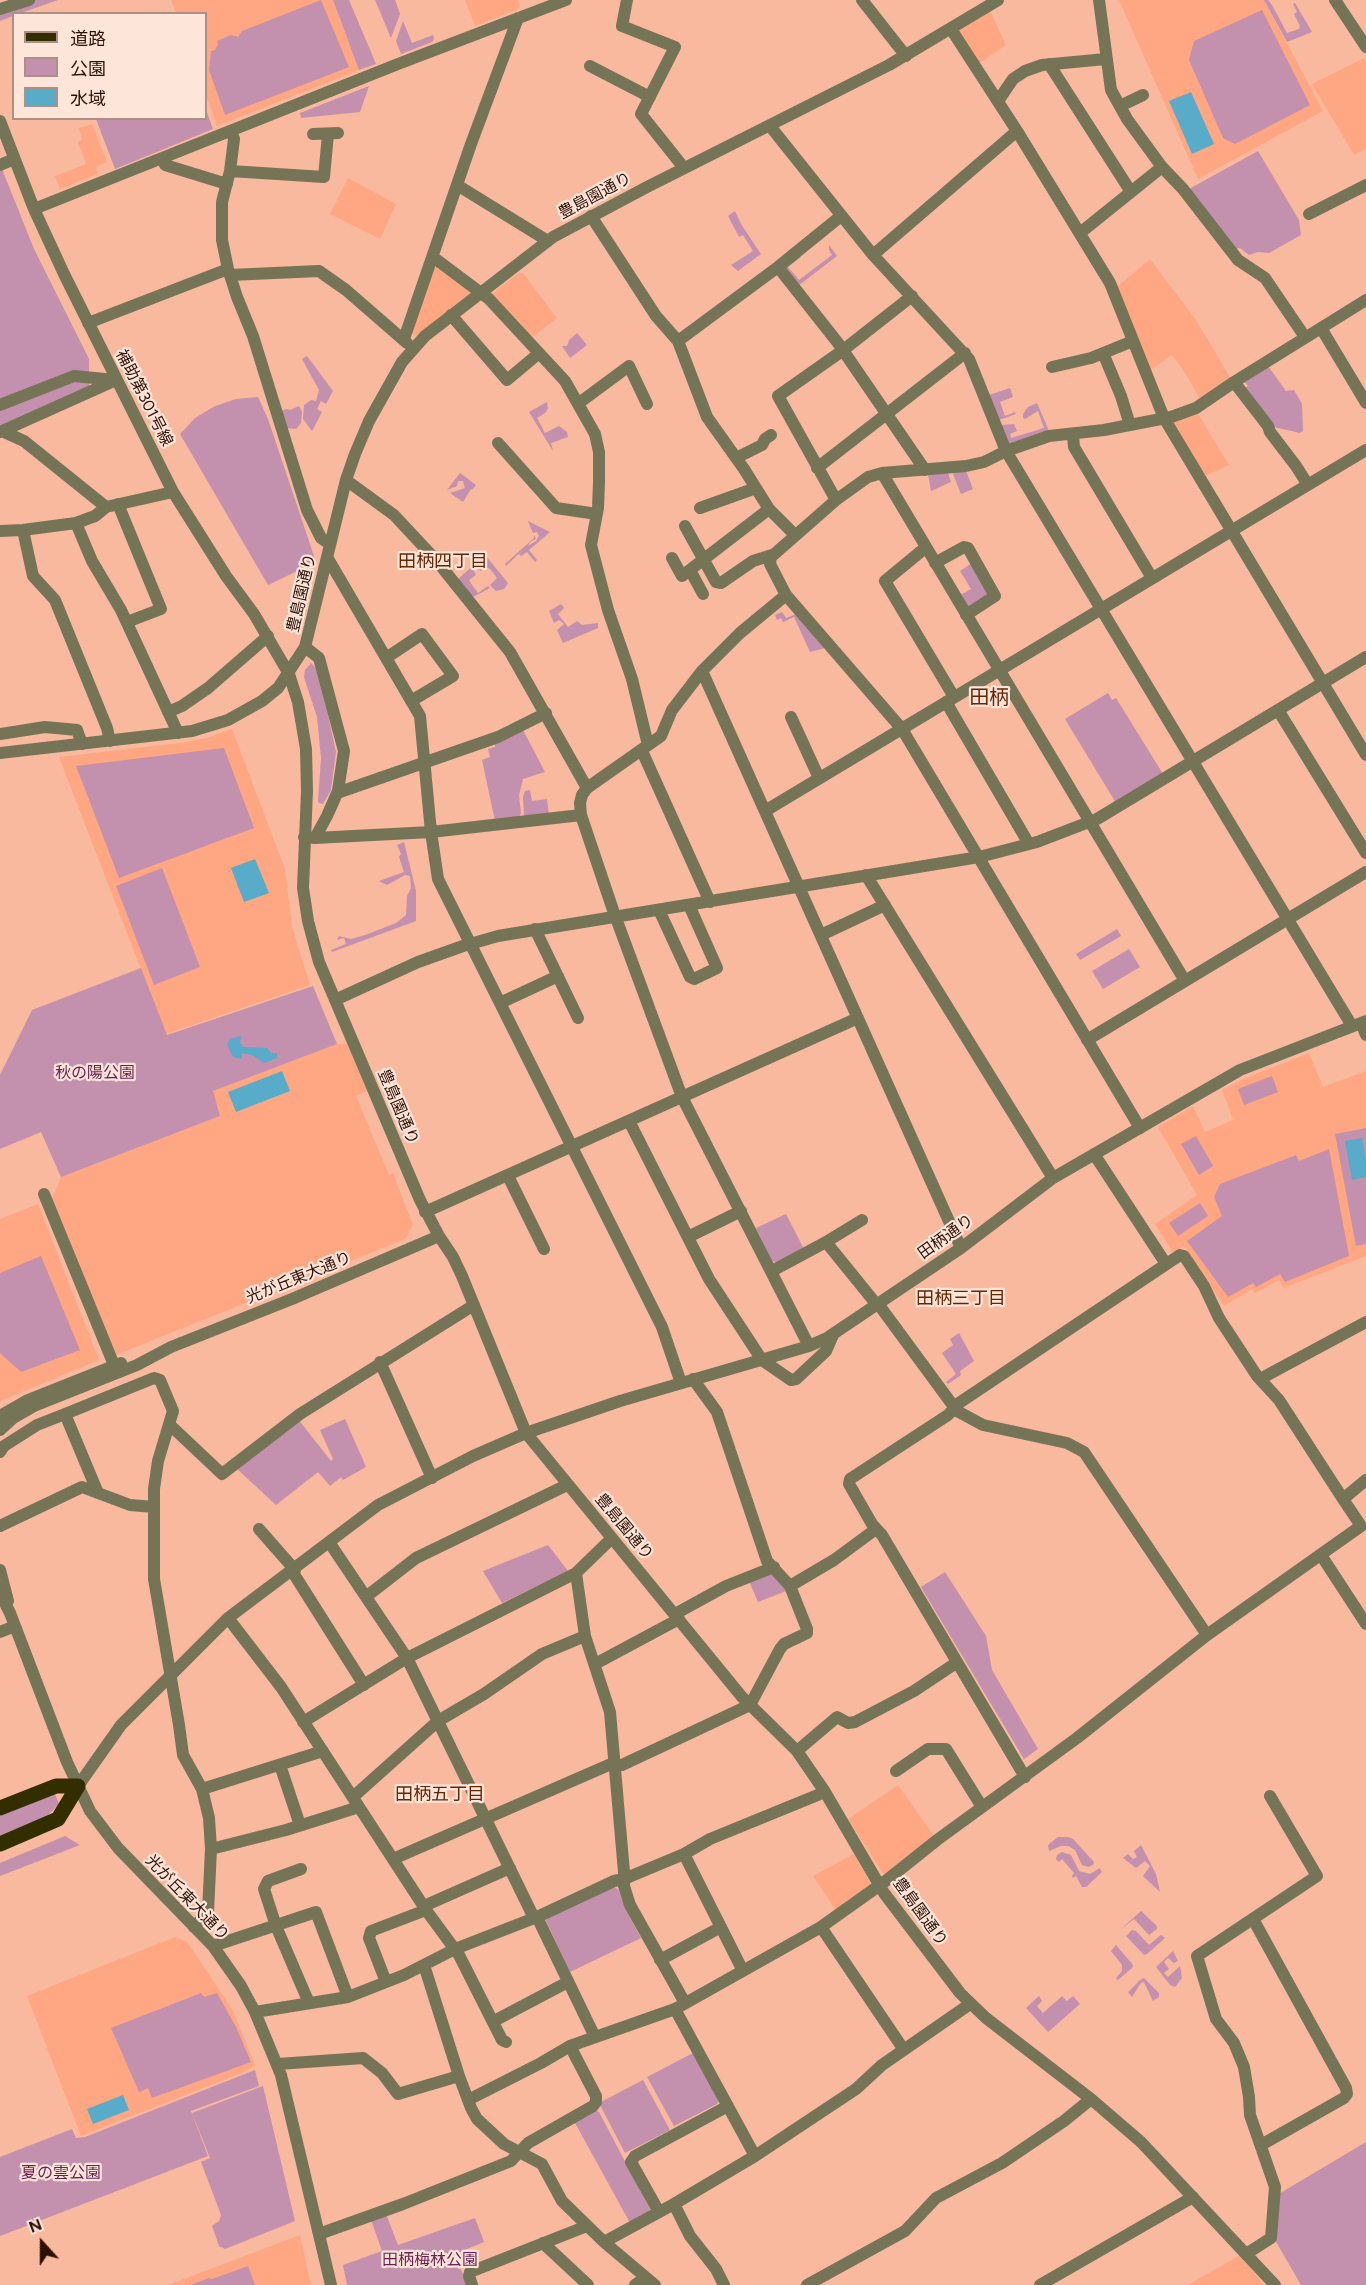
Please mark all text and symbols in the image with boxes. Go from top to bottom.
legend [12,12,207,120]
text: 道路 [70,28,106,50]
text: 公園 [70,58,106,80]
text: 水域 [70,88,106,110]
street label: 豊島園通り [555,169,635,223]
street label: 補助第301号線 [111,347,177,449]
district label: 田柄四丁目 [398,551,488,573]
street label: 豊島園通り [284,552,320,634]
district label: 田柄 [969,686,1009,710]
park label: 秋の陽公園 [55,1063,135,1083]
street label: 豊島園通り [374,1066,422,1148]
street label: 田柄通り [914,1210,978,1264]
street label: 光が丘東大通り [243,1248,355,1308]
district label: 田柄三丁目 [916,1288,1006,1310]
street label: 豊島園通り [591,1490,657,1564]
district label: 田柄五丁目 [395,1784,485,1806]
street label: 光が丘東大通り [141,1851,233,1945]
street label: 豊島園通り [889,1874,951,1950]
park label: 夏の雲公園 [21,2163,101,2183]
north arrow [12,2213,72,2273]
text: N [26,2215,45,2237]
park label: 田柄梅林公園 [382,2250,478,2270]

